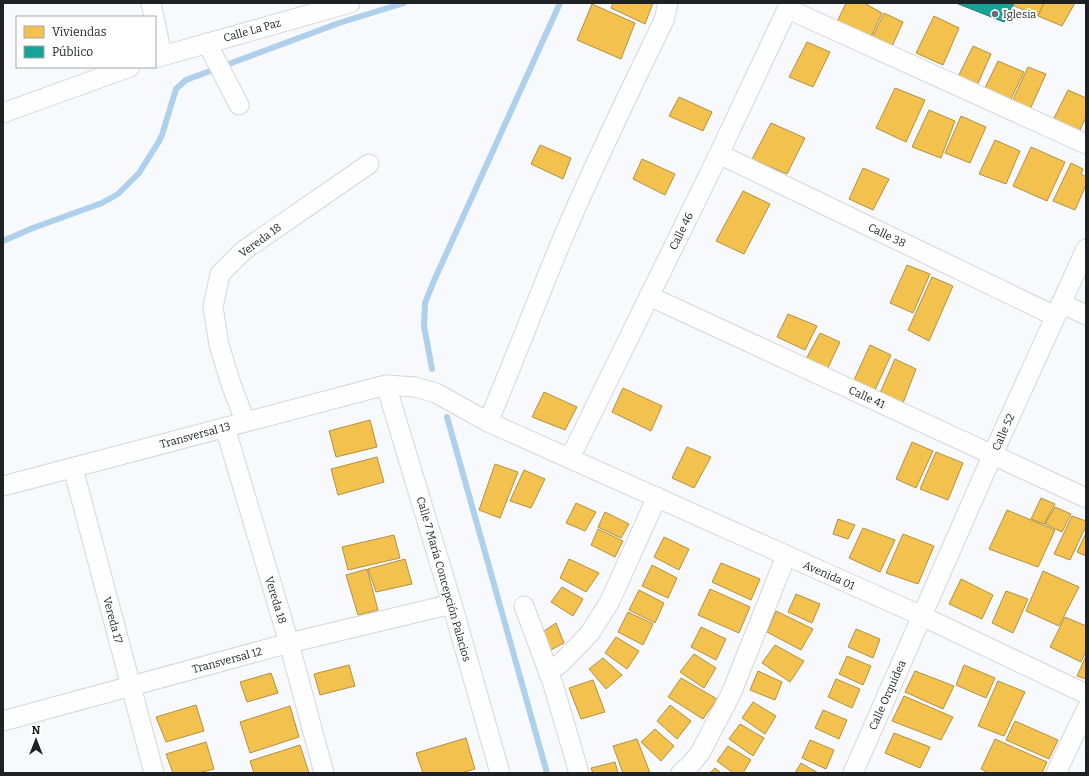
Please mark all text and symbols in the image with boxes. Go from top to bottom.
place label: Iglesia [1003,8,1036,21]
marker: Iglesia [990,9,1000,19]
legend [16,16,156,68]
street label: Calle La Paz [222,16,282,45]
text: Viviendas [52,25,107,39]
text: Público [52,45,93,59]
street label: Calle 46 [667,210,696,252]
street label: Vereda 18 [237,221,284,260]
street label: Calle 38 [866,221,908,250]
street label: Calle 41 [847,384,887,411]
street label: Calle 52 [990,412,1017,453]
street label: Transversal 13 [158,420,232,451]
street label: Calle 7 María Concepción Palacios [414,495,473,663]
street label: Avenida 01 [801,558,857,593]
street label: Vereda 18 [262,575,289,626]
street label: Vereda 17 [100,595,125,645]
street label: Transversal 12 [191,645,264,676]
street label: Calle Orquidea [866,658,909,732]
north arrow [16,720,56,760]
text: N [32,724,41,737]

